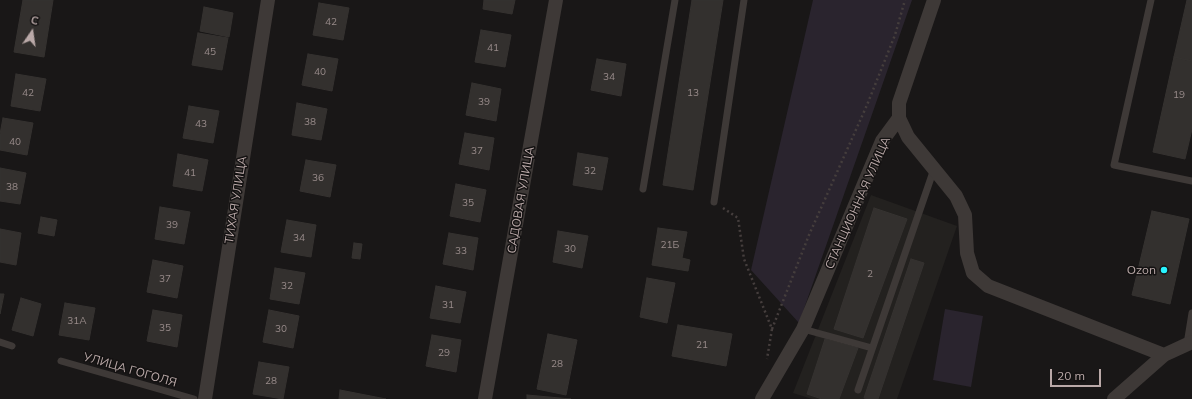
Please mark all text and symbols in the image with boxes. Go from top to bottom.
north arrow [12,12,52,52]
text: С [29,13,40,28]
house number: 42 [325,16,337,28]
house number: 41 [487,42,499,54]
house number: 45 [204,46,216,58]
house number: 40 [314,66,326,78]
house number: 34 [603,71,615,83]
house number: 42 [22,87,34,99]
house number: 13 [687,87,699,99]
house number: 19 [1173,89,1185,101]
house number: 39 [478,96,490,108]
house number: 38 [304,116,316,128]
house number: 43 [195,118,207,130]
street label: СТАНЦИОННАЯ УЛИЦА [822,135,894,271]
house number: 40 [9,136,21,148]
house number: 37 [471,145,483,157]
street label: САДОВАЯ УЛИЦА [504,145,538,255]
street label: ТИХАЯ УЛИЦА [222,155,250,245]
house number: 32 [584,165,596,177]
house number: 41 [184,167,196,179]
house number: 36 [312,172,324,184]
house number: 38 [6,181,18,193]
house number: 35 [462,197,474,209]
house number: 39 [166,219,178,231]
house number: 34 [293,232,305,244]
house number: 21Б [661,239,679,251]
house number: 30 [564,243,576,255]
house number: 33 [455,245,467,257]
place label: Ozon [1127,263,1156,277]
marker: Ozon [1159,265,1169,275]
house number: 2 [867,268,873,280]
house number: 37 [159,273,171,285]
house number: 32 [281,280,293,292]
house number: 31 [442,299,454,311]
house number: 31А [67,315,87,327]
house number: 35 [159,322,171,334]
house number: 30 [275,323,287,335]
house number: 21 [696,339,708,351]
house number: 29 [438,347,450,359]
street label: УЛИЦА ГОГОЛЯ [82,350,178,390]
house number: 28 [551,358,563,370]
scale bar [1052,361,1103,387]
text: 20 m [1057,368,1085,383]
house number: 28 [265,375,277,387]

